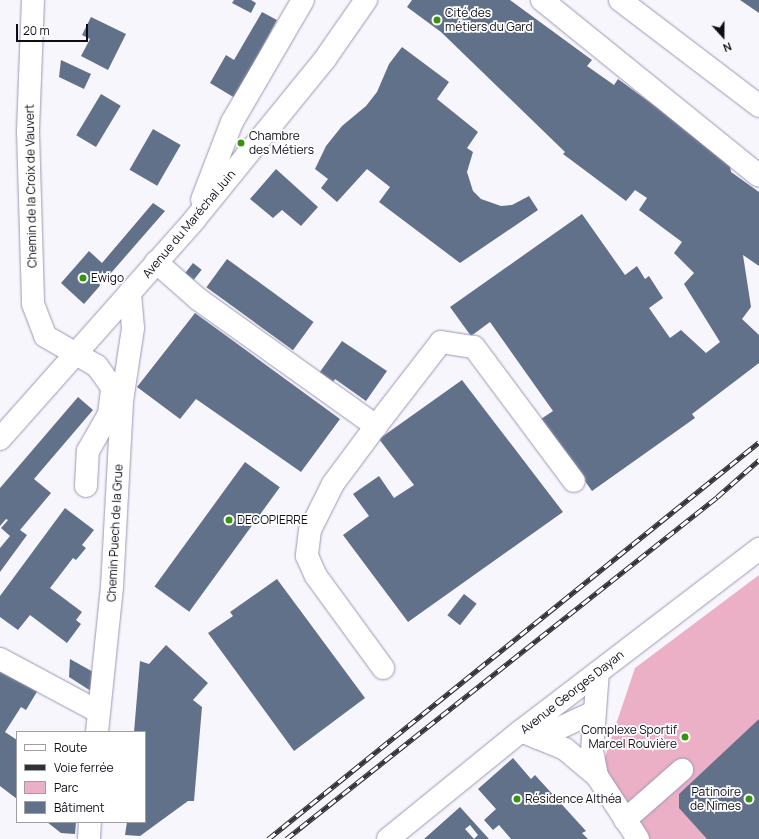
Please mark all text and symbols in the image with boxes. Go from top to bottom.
place label: Cité des métiers du Gard [445,6,533,34]
marker: Cité des métiers du Gard [432,15,442,25]
scale bar [18,16,90,42]
north arrow [703,16,743,56]
text: 20 m [23,22,50,39]
text: N [721,39,734,56]
street label: Chemin de la Croix de Vauvert [22,104,40,268]
place label: Chambre des Métiers [249,129,314,157]
marker: Chambre des Métiers [236,138,246,148]
street label: Avenue du Maréchal Juin [140,167,238,281]
place label: Ewigo [91,271,124,285]
marker: Ewigo [78,273,88,283]
street label: Chemin Puech de la Grue [104,464,126,602]
place label: DECOPIERRE [237,513,308,527]
marker: DECOPIERRE [224,515,234,525]
street label: Avenue Georges Dayan [517,647,627,737]
place label: Complexe Sportif Marcel Rouvière [581,723,677,751]
legend [16,731,146,823]
marker: Complexe Sportif Marcel Rouvière [680,732,690,742]
text: Route [54,739,87,756]
text: Voie ferrée [54,759,114,776]
text: Parc [54,779,78,796]
place label: Patinoire de Nîmes [690,785,741,813]
place label: Résidence Althéa [525,792,621,806]
marker: Résidence Althéa [512,794,522,804]
marker: Patinoire de Nîmes [744,794,754,804]
text: Bâtiment [54,799,105,816]

